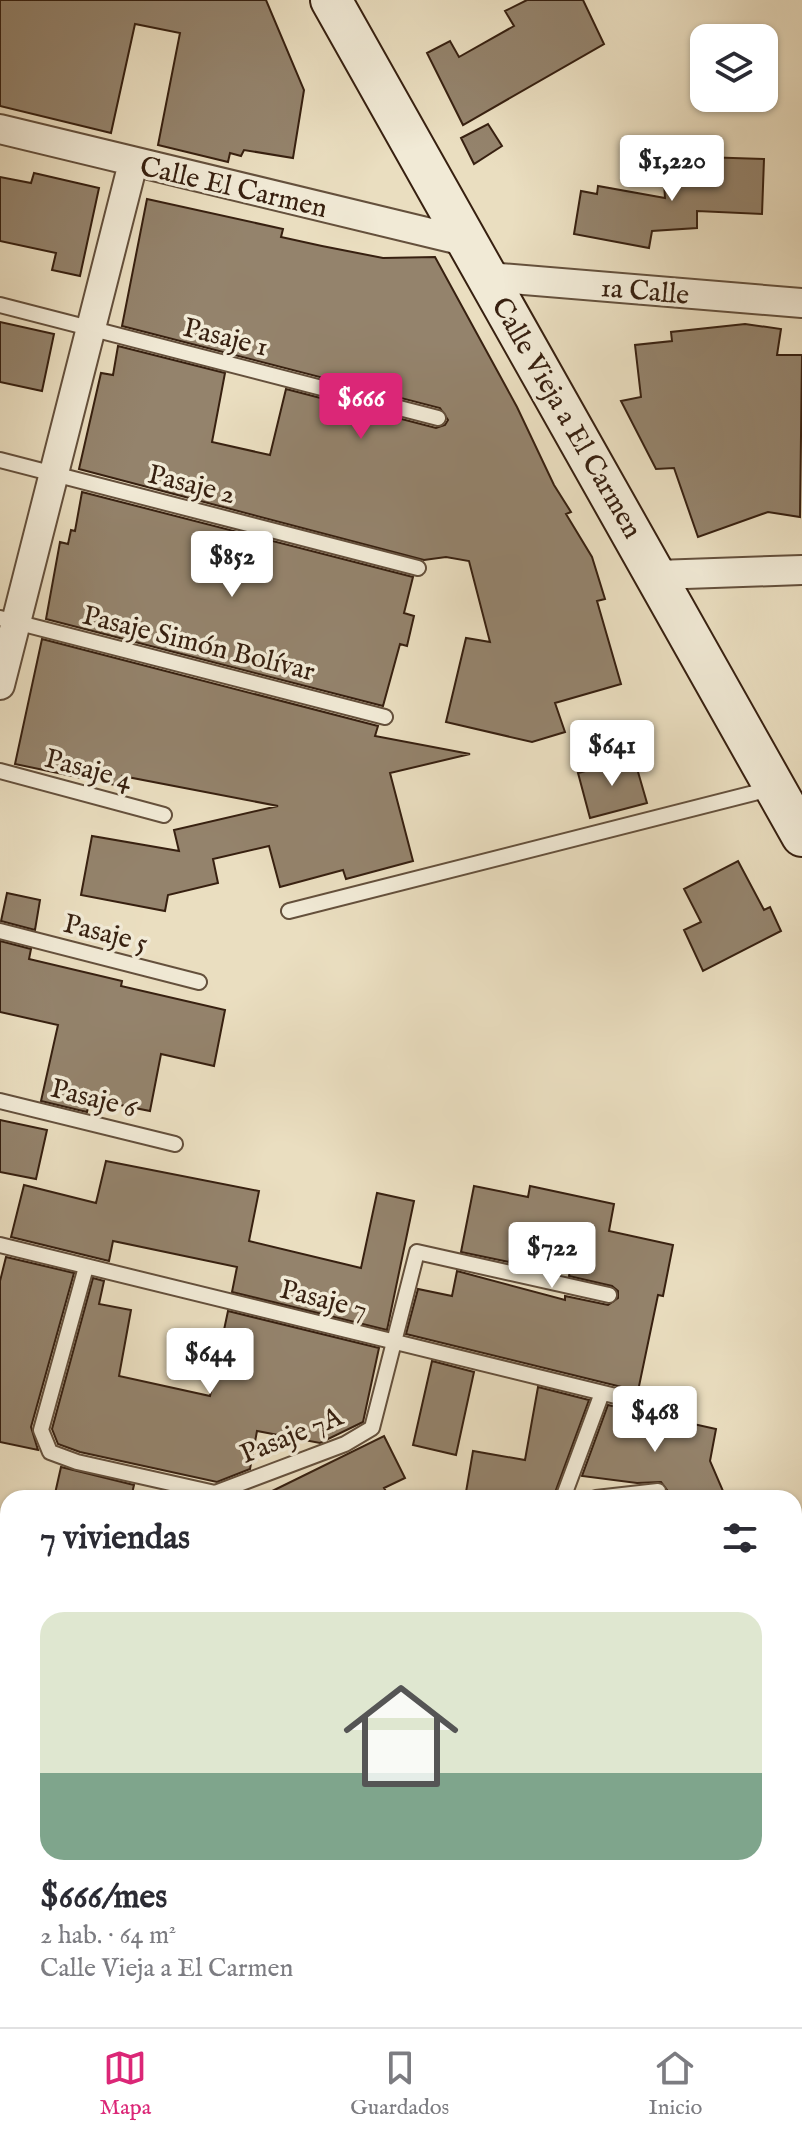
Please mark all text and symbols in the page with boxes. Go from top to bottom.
map controls [690,24,778,112]
button: layers [690,24,778,112]
pin: $1,220 [607,135,737,203]
text: $1,220 [638,144,706,177]
street label: Calle El Carmen [136,150,331,227]
street label: 1a Calle [599,271,691,314]
street label: Calle Vieja a El Carmen [482,291,649,545]
street label: Pasaje 1 [179,311,271,366]
pin: $666 [314,373,408,441]
text: $666 [337,382,385,415]
street label: Pasaje 2 [144,458,239,513]
pin: $852 [185,531,279,599]
text: $852 [209,540,255,573]
street label: Pasaje Simón Bolívar [79,599,318,690]
pin: $641 [565,720,659,788]
text: $641 [588,729,636,762]
street label: Pasaje 4 [41,742,136,799]
street label: Pasaje 5 [60,907,151,962]
street label: Pasaje 6 [47,1072,141,1127]
pin: $722 [505,1222,599,1290]
text: $722 [527,1231,577,1264]
street label: Pasaje 7 [276,1273,371,1328]
pin: $644 [163,1328,257,1396]
text: $644 [185,1337,235,1370]
pin: $468 [608,1386,702,1454]
text: $468 [631,1395,679,1428]
street label: Pasaje 7A [235,1400,349,1473]
icon: filters [718,1516,762,1560]
text: 7 viviendas [40,1517,190,1560]
icon: home [329,1664,473,1808]
text: $666/mes [40,1876,167,1919]
text: 2 hab. · 64 m² [40,1919,176,1952]
text: Calle Vieja a El Carmen [40,1952,293,1985]
tab: Mapa [100,2046,151,2122]
tab: Guardados [350,2046,449,2122]
tab: Inicio [648,2046,702,2122]

